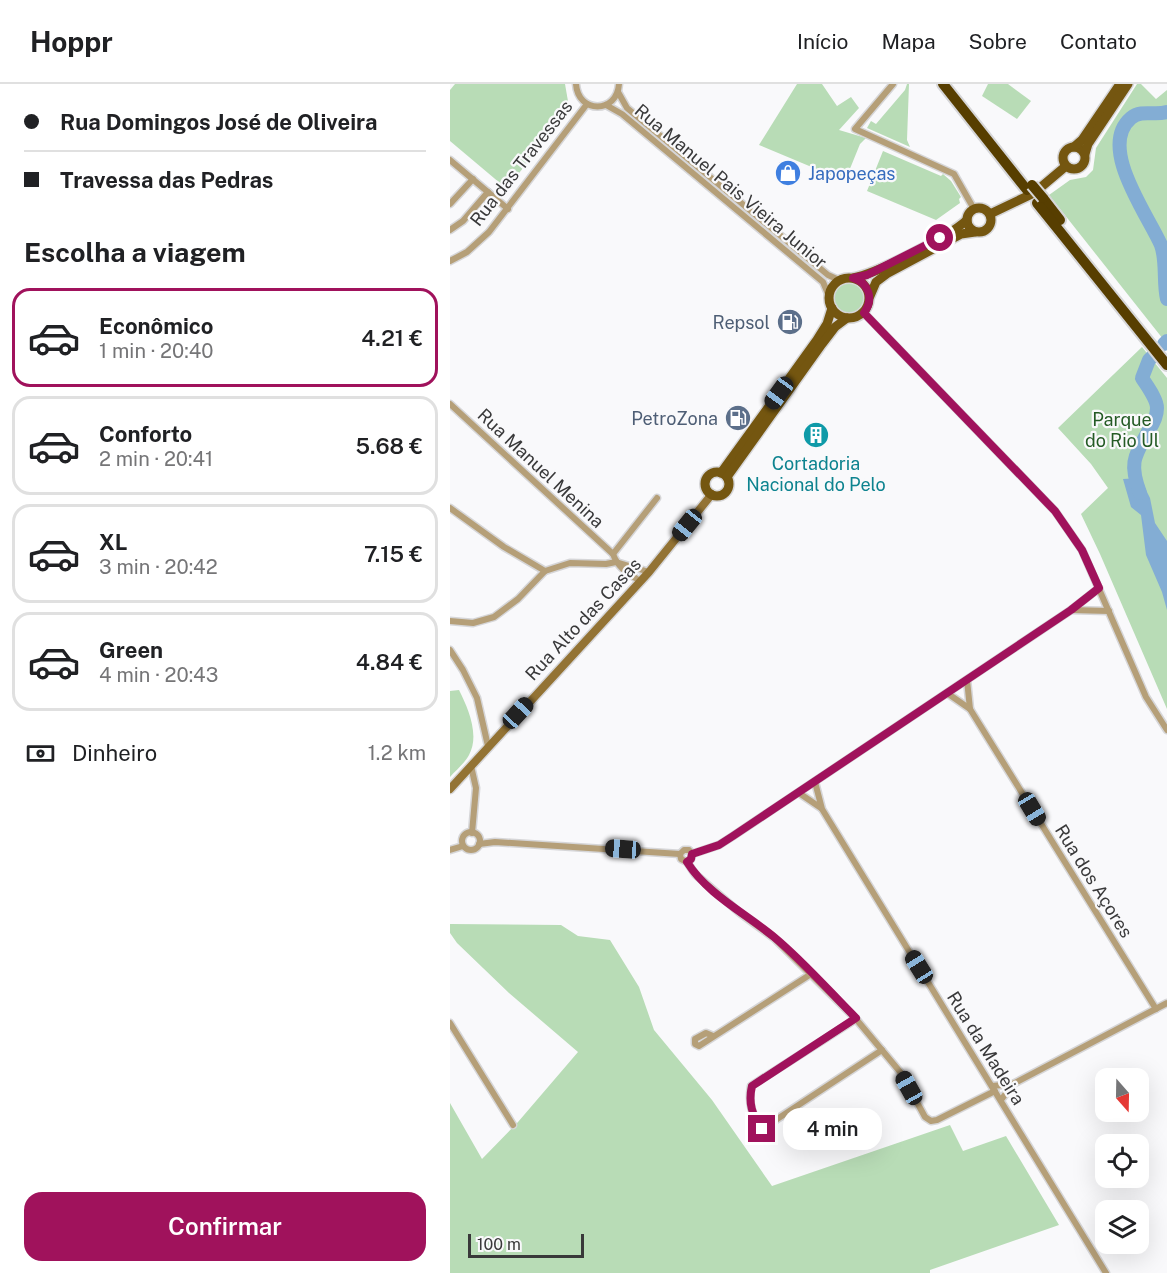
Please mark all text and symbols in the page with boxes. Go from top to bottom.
text: Hoppr [30,25,113,58]
text: Início [797,29,848,54]
text: Mapa [881,29,936,54]
text: Sobre [969,29,1027,54]
text: Contato [1060,29,1137,54]
street label: Rua das Travessas [466,96,576,230]
street label: Rua Manuel Pais Vieira Junior [631,99,831,273]
text: Rua Domingos José de Oliveira [60,109,377,135]
shop icon: Japopeças [773,158,803,188]
place label: Japopeças [808,163,895,184]
text: Travessa das Pedras [60,167,273,193]
route start [926,224,953,251]
text: Escolha a viagem [24,236,246,268]
fuel station icon: Repsol [775,307,805,337]
icon: car [27,311,81,365]
place label: Repsol [713,312,770,333]
text: Econômico [99,313,214,339]
text: 4.21 € [361,325,423,351]
text: 1 min · 20:40 [99,339,213,363]
car [761,373,797,413]
fuel station icon: PetroZona [723,403,753,433]
street label: Rua Manuel Menina [474,404,608,532]
place label: PetroZona [631,408,718,429]
park label: Parque do Rio Ul [1085,409,1159,451]
icon: car [27,419,81,473]
building icon: Cortadoria Nacional do Pelo [801,420,831,450]
text: Conforto [99,421,192,447]
text: 5.68 € [355,433,423,459]
text: 2 min · 20:41 [99,447,213,471]
place label: Cortadoria Nacional do Pelo [746,453,886,495]
car [669,505,705,545]
icon: car [27,527,81,581]
text: XL [99,529,127,555]
text: 7.15 € [364,541,423,567]
street label: Rua Alto das Casas [521,553,645,685]
text: 3 min · 20:42 [99,555,218,579]
icon: car [27,635,81,689]
text: Green [99,637,163,663]
text: 4.84 € [356,649,423,675]
text: 4 min · 20:43 [99,663,218,687]
car [499,694,537,732]
icon: cash [24,737,57,770]
text: Dinheiro [72,740,157,766]
text: 1.2 km [368,741,426,765]
car [1015,789,1049,829]
street label: Rua dos Açores [1051,821,1137,941]
car [604,839,642,859]
car [902,947,936,987]
street label: Rua da Madeira [943,987,1029,1109]
car [892,1068,926,1108]
north arrow [1095,1068,1149,1122]
map controls [1095,1068,1149,1254]
callout: 4 min [783,1108,882,1150]
route end [748,1115,775,1142]
text: 4 min [806,1117,859,1141]
button: locate [1095,1134,1149,1188]
button: Confirmar [24,1192,426,1261]
button: layers [1095,1200,1149,1254]
scale bar [468,1231,584,1258]
text: 100 m [477,1235,521,1254]

